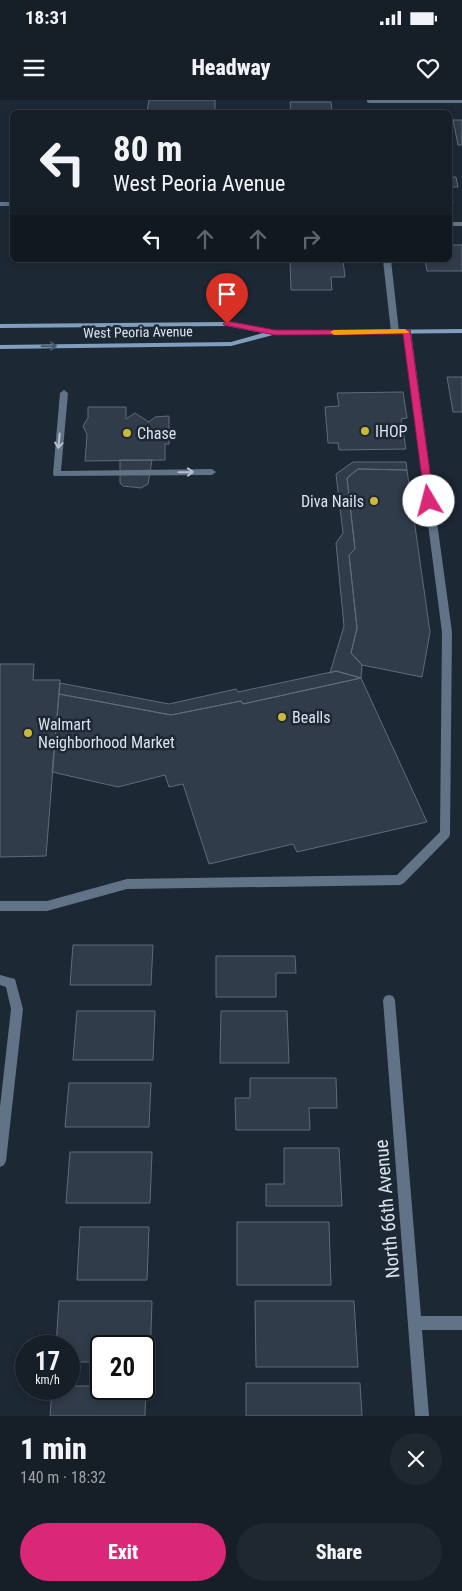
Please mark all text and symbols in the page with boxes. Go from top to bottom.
text: 18:31 [25,6,69,29]
icon: menu [20,54,48,82]
icon: heart [414,54,442,82]
text: Headway [191,55,271,80]
text: 80 m [113,129,182,170]
icon: left [30,130,95,195]
text: West Peoria Avenue [113,171,285,196]
icon: left [138,225,166,253]
icon: ahead [191,225,219,253]
icon: ahead [244,225,272,253]
icon: right [297,225,325,253]
pin [206,273,248,324]
icon: arrive [213,280,241,308]
street label: West Peoria Avenue [83,323,193,341]
one-way arrow [40,341,56,351]
place label: IHOP [375,422,408,441]
place label: Chase [137,424,176,443]
marker: IHOP [359,425,371,437]
marker: Chase [121,427,133,439]
one-way arrow [55,433,64,449]
one-way arrow [178,468,194,477]
position arrow [402,474,454,526]
place label: Diva Nails [301,492,364,511]
marker: Diva Nails [368,495,380,507]
place label: Bealls [292,708,331,727]
marker: Bealls [276,711,288,723]
place label: Walmart Neighborhood Market [38,715,175,752]
marker: Walmart Neighborhood Market [22,727,34,739]
street label: North 66th Avenue [369,1139,405,1279]
speed limit sign: 20 [90,1335,155,1400]
text: 17 [35,1347,60,1376]
text: km/h [35,1373,60,1387]
text: 1 min [20,1431,87,1466]
button: close [390,1433,442,1485]
text: 140 m · 18:32 [20,1468,106,1487]
button: Exit [20,1523,226,1581]
button: Share [236,1523,442,1581]

